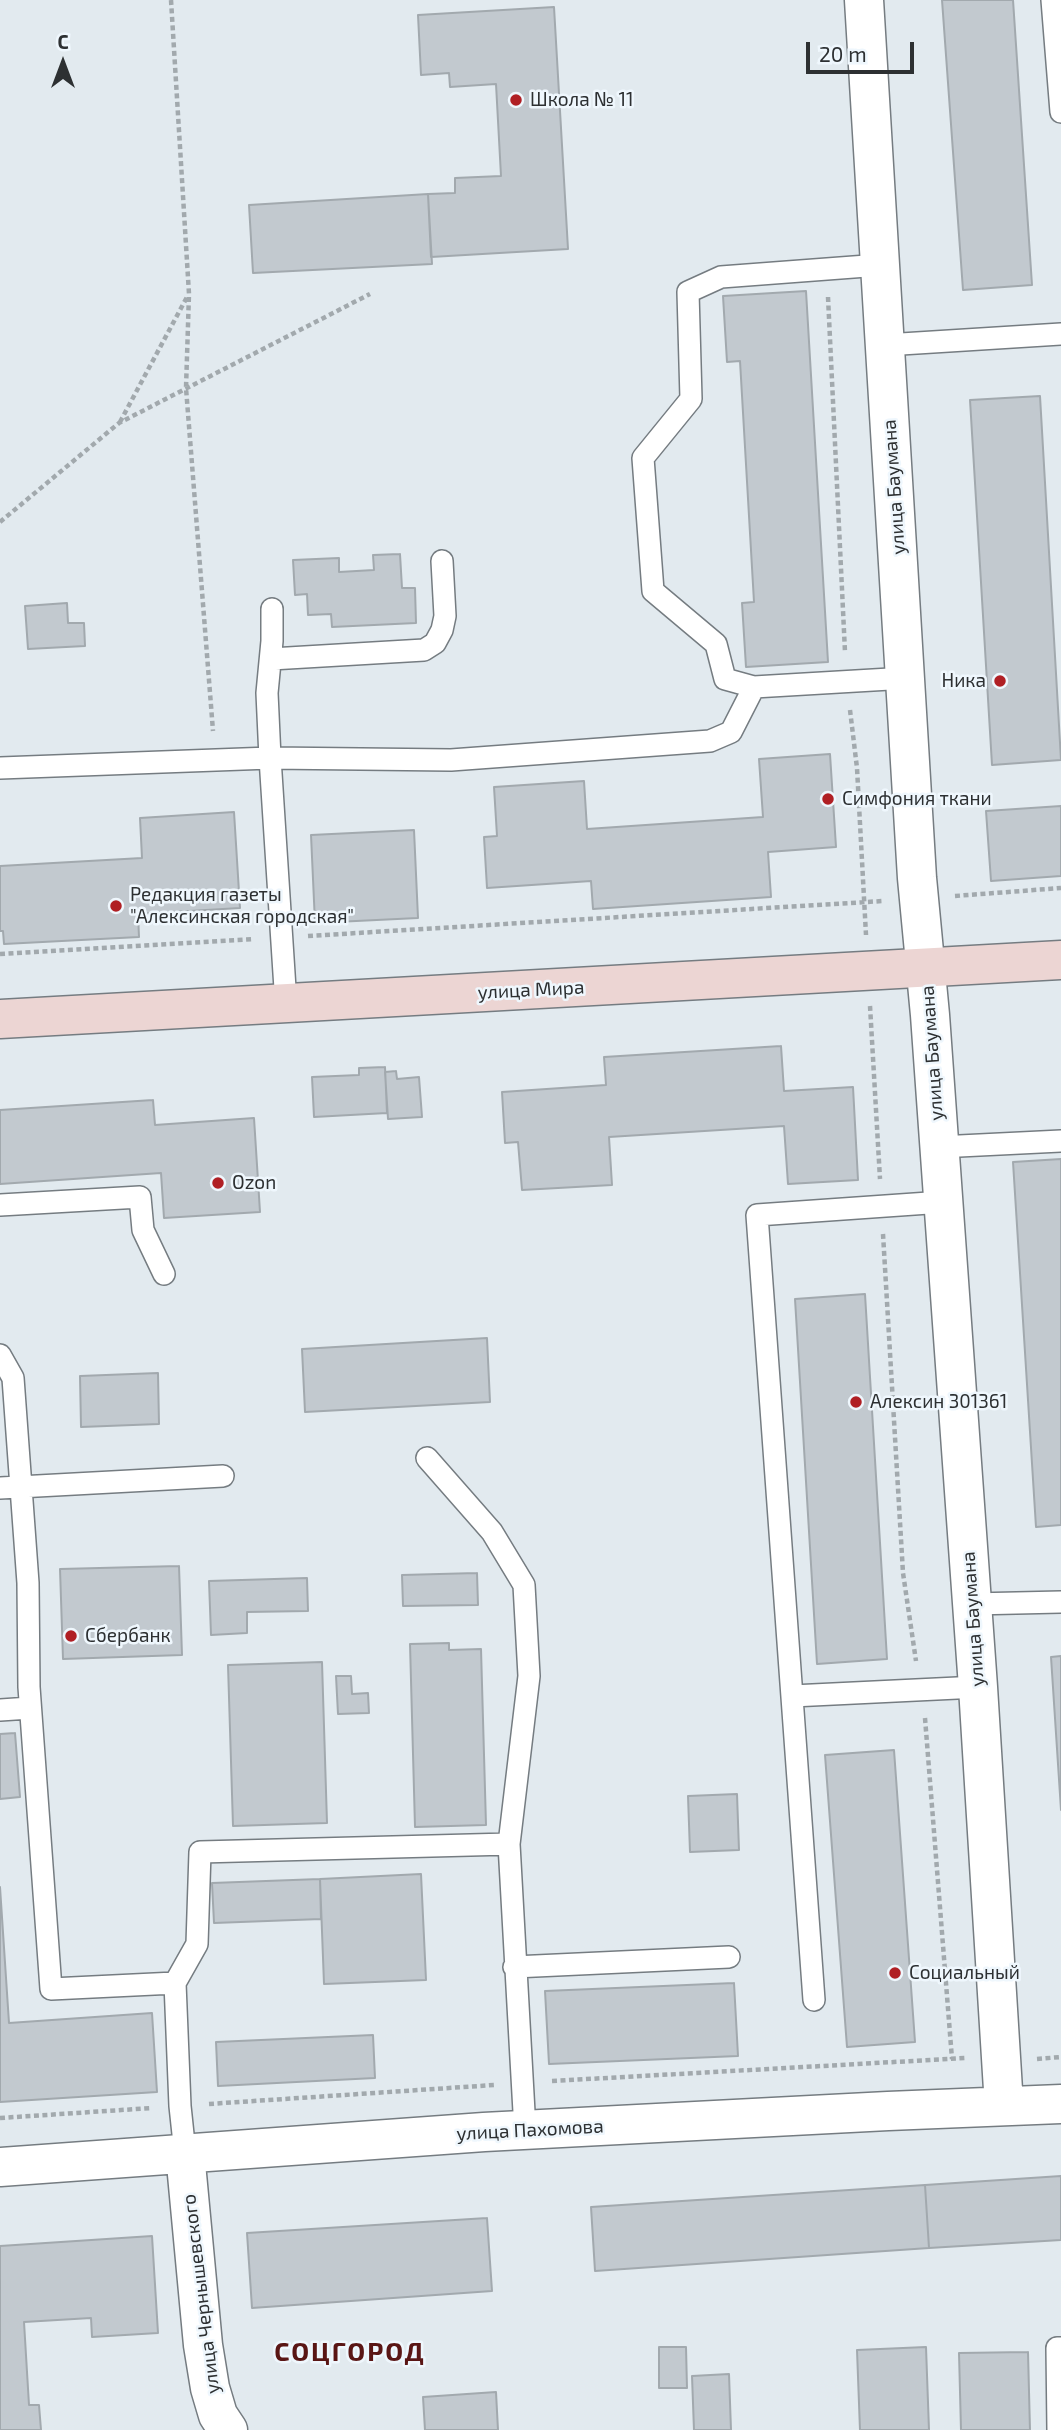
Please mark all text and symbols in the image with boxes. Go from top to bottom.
north arrow [28,28,98,98]
scale bar [809,28,918,72]
text: С [57,30,69,53]
text: 20 m [819,41,867,66]
place label: Школа № 11 [530,89,634,111]
marker: Школа № 11 [508,92,524,108]
street label: улица Баумана [878,419,910,555]
place label: Ника [941,670,986,692]
marker: Ника [992,673,1008,689]
place label: Симфония ткани [842,788,992,810]
marker: Симфония ткани [820,791,836,807]
place label: Редакция газеты "Алексинская городская" [130,884,354,928]
marker: Редакция газеты "Алексинская городская" [108,898,124,914]
street label: улица Мира [477,976,585,1004]
street label: улица Баумана [916,985,948,1121]
place label: Ozon [232,1172,276,1194]
marker: Ozon [210,1175,226,1191]
place label: Алексин 301361 [870,1391,1007,1413]
marker: Алексин 301361 [848,1394,864,1410]
street label: улица Баумана [957,1551,989,1687]
place label: Сбербанк [85,1625,171,1647]
marker: Сбербанк [63,1628,79,1644]
place label: Социальный [909,1962,1020,1984]
marker: Социальный [887,1965,903,1981]
street label: улица Пахомова [456,2115,604,2145]
street label: улица Чернышевского [177,2193,225,2395]
district label: СОЦГОРОД [275,2336,425,2368]

